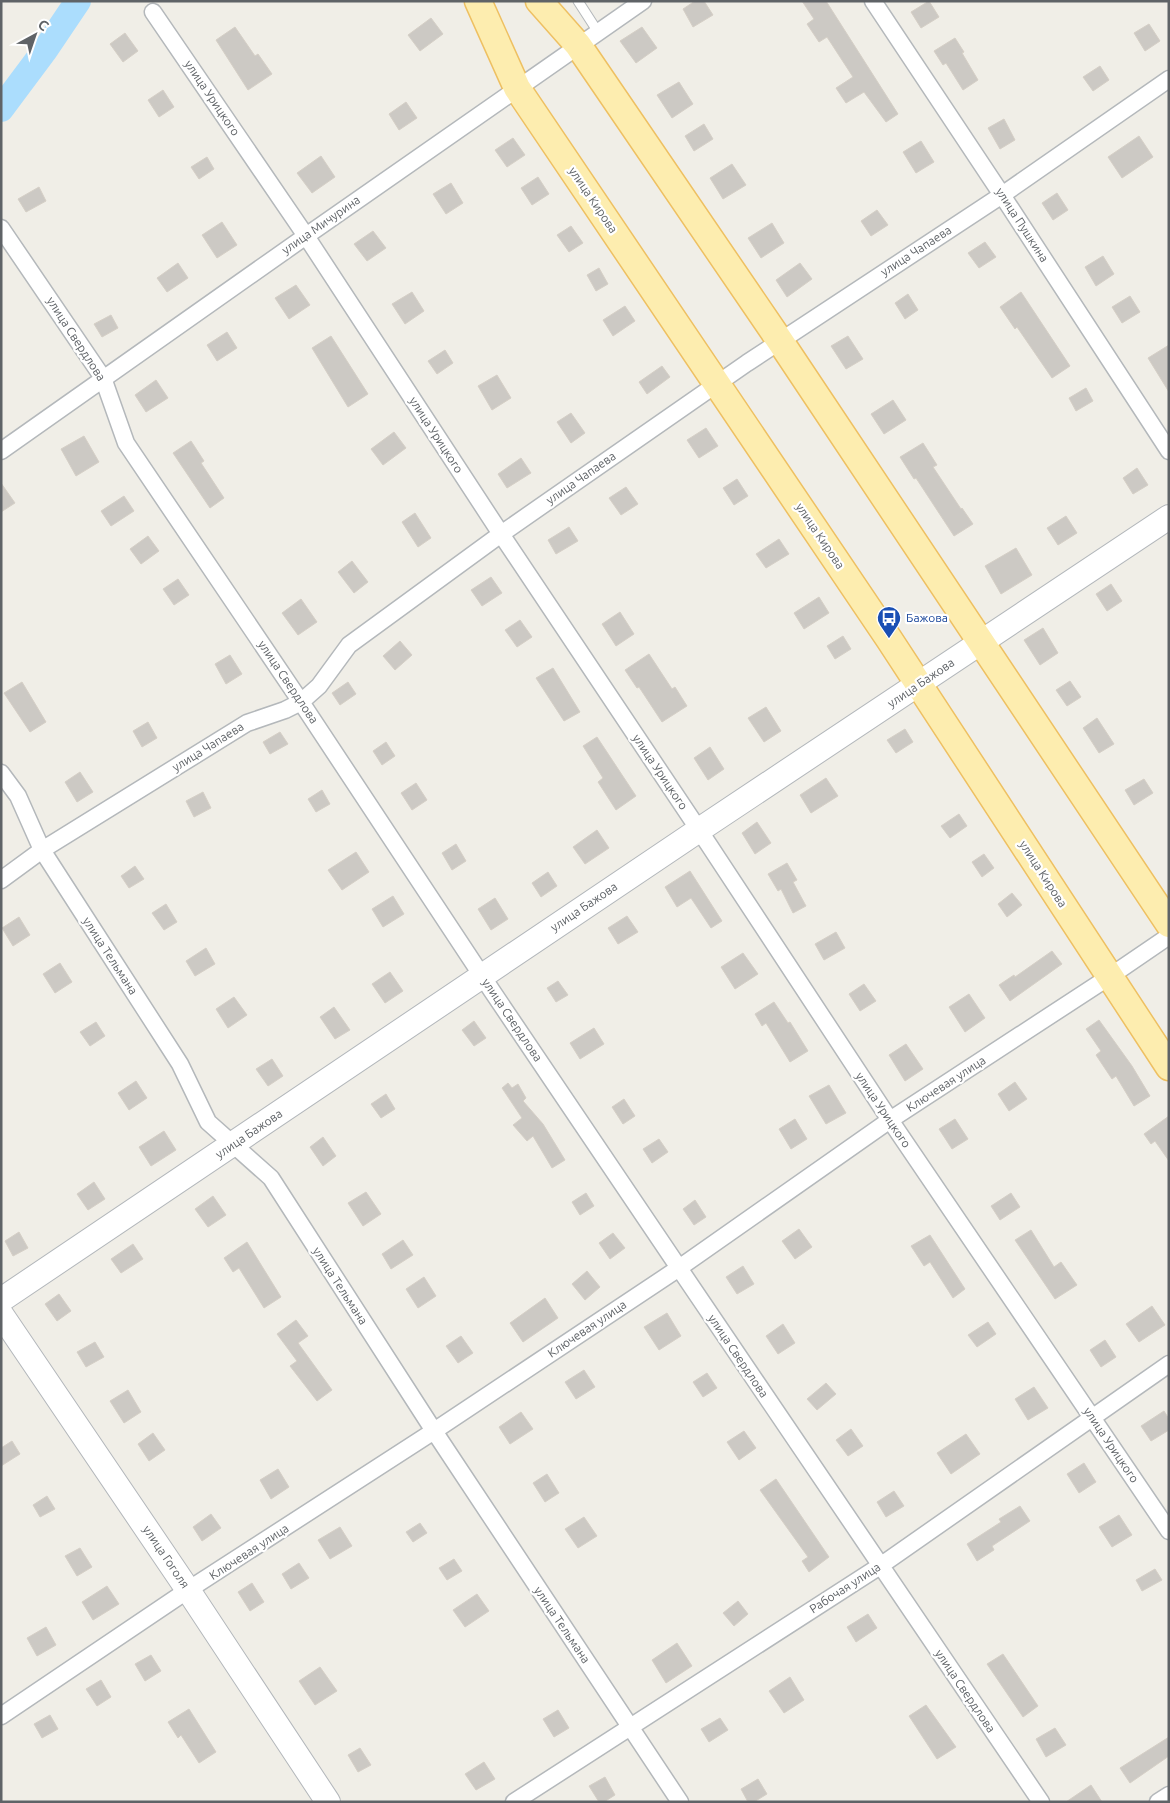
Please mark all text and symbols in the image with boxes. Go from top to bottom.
north arrow [10,10,60,60]
text: С [35,16,52,34]
street label: улица Урицкого [182,58,242,138]
street label: улица Кирова [567,164,620,235]
street label: улица Пушкина [994,185,1051,264]
street label: улица Мичурина [279,193,362,256]
street label: улица Чапаева [878,223,954,278]
street label: улица Свердлова [44,294,108,383]
street label: улица Урицкого [407,394,466,475]
street label: улица Чапаева [544,449,618,506]
street label: улица Кирова [794,500,847,571]
bus stop icon: Бажова [876,605,902,639]
place label: Бажова [906,611,948,624]
street label: улица Свердлова [256,638,321,726]
street label: улица Бажова [885,655,957,710]
street label: улица Чапаева [170,719,246,774]
street label: улица Урицкого [630,732,690,812]
street label: улица Кирова [1017,838,1070,909]
street label: улица Бажова [548,879,620,934]
street label: улица Тельмана [81,915,140,997]
street label: улица Свердлова [480,976,545,1064]
street label: Ключевая улица [904,1053,988,1114]
street label: улица Урицкого [853,1070,913,1150]
street label: улица Бажова [213,1106,285,1161]
street label: улица Тельмана [311,1245,370,1327]
street label: Ключевая улица [545,1298,628,1360]
street label: улица Свердлова [706,1312,771,1400]
street label: улица Урицкого [1081,1405,1141,1485]
street label: Ключевая улица [207,1521,291,1582]
street label: улица Гоголя [141,1523,192,1590]
street label: Рабочая улица [807,1560,883,1615]
street label: улица Тельмана [532,1584,593,1666]
street label: улица Свердлова [933,1647,998,1735]

